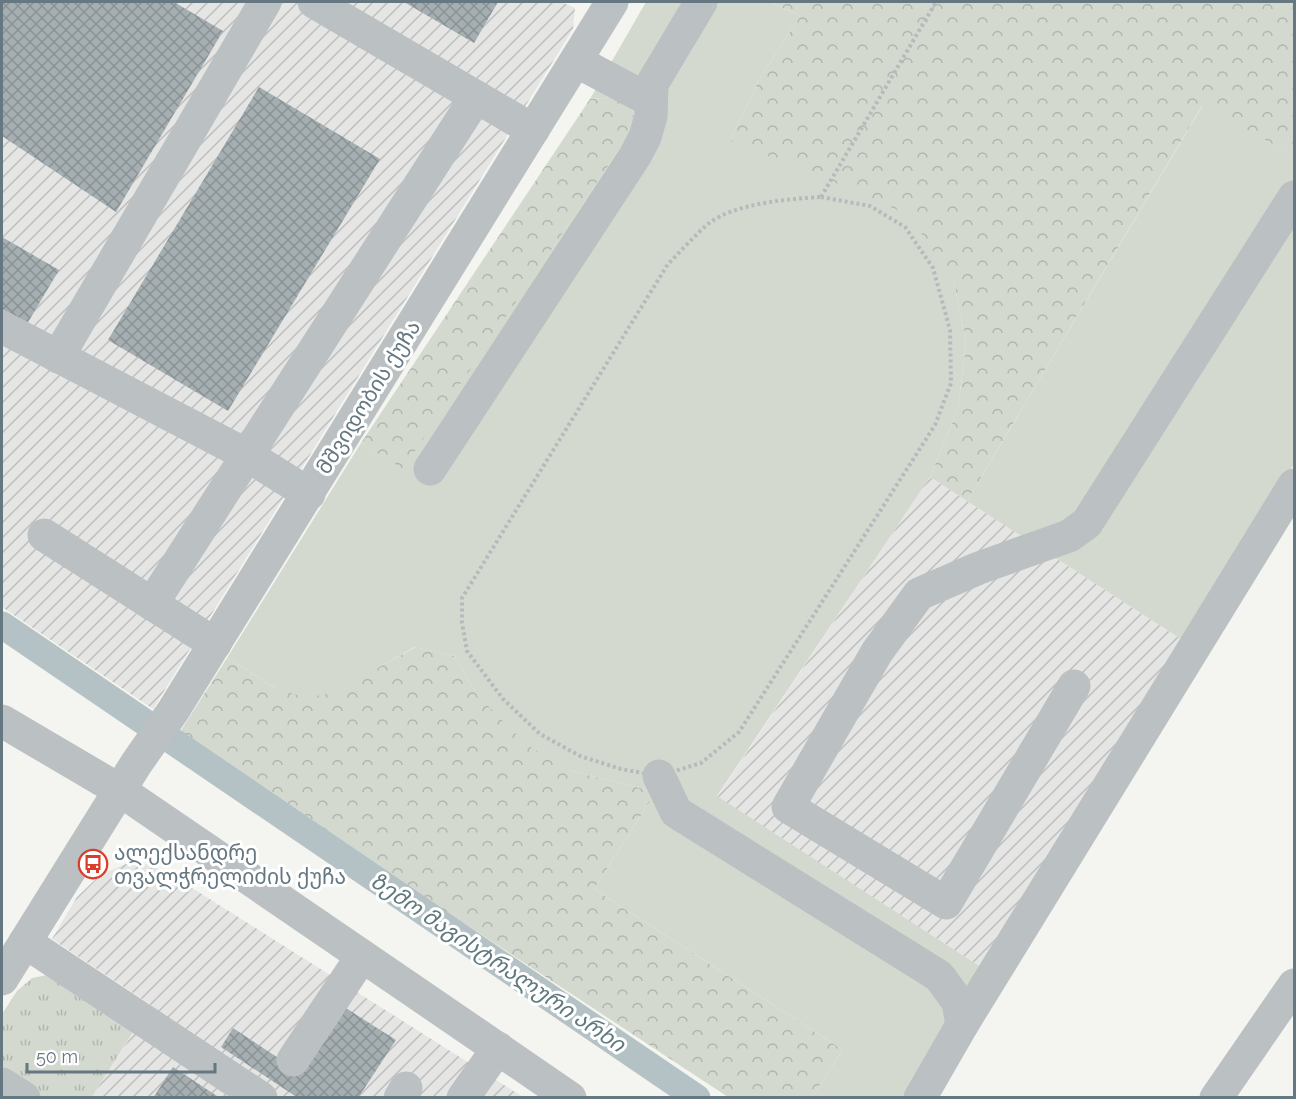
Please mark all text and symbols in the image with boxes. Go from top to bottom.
street label: მშვიდობის ქუჩა [311,316,426,479]
place label: ალექსანდრე თვალჭრელიძის ქუჩა [114,840,346,890]
bus stop icon: ალექსანდრე თვალჭრელიძის ქუჩა [77,848,109,880]
water label: ზემო მაგისტრალური არხი [365,867,631,1059]
scale bar [27,1036,214,1074]
text: 50 m [36,1046,78,1067]

